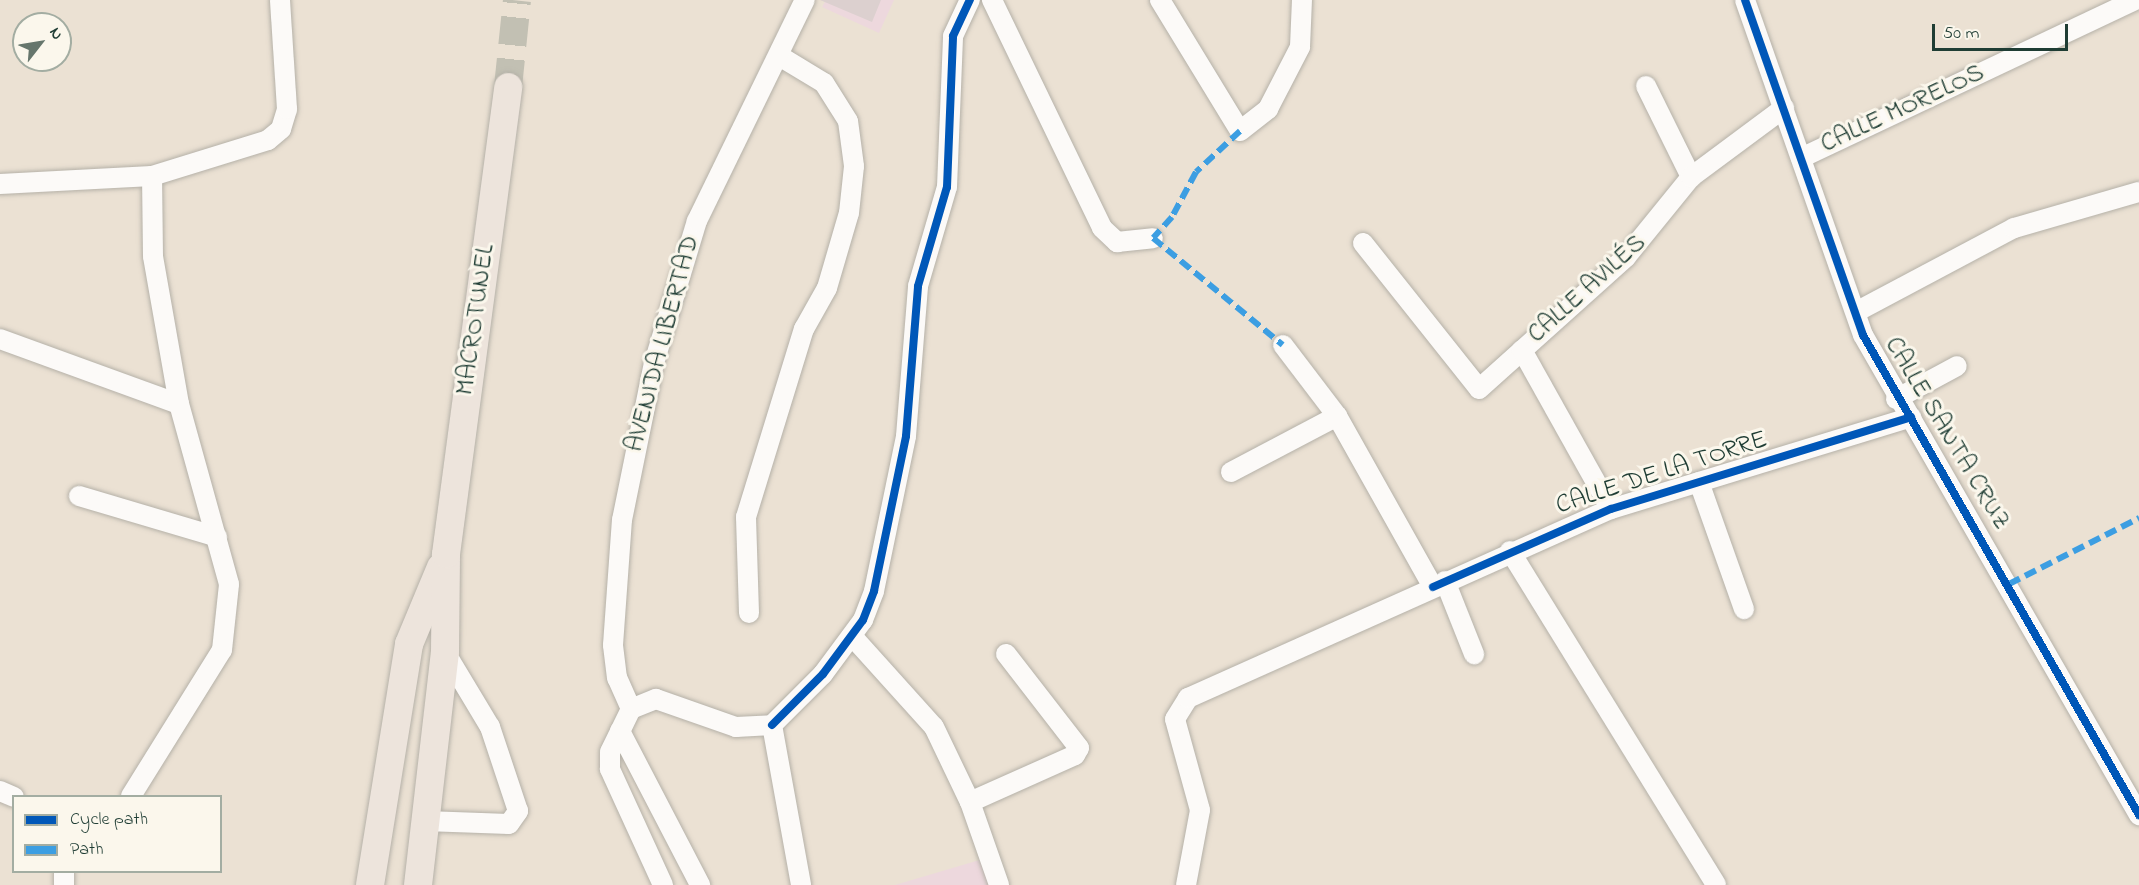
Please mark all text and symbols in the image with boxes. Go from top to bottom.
north arrow [12,12,72,72]
scale bar [1935,12,2072,50]
text: 50 m [1943,21,1980,47]
text: N [43,23,69,45]
street label: CALLE MORELOS [1816,59,1990,161]
street label: CALLE AVILÉS [1522,229,1654,351]
street label: AVENIDA LIBERTAD [620,232,708,456]
street label: MACROTUNEL [451,243,503,397]
street label: CALLE SANTA CRUZ [1876,332,2016,536]
street label: CALLE DE LA TORRE [1552,425,1772,523]
legend [12,795,222,873]
text: Cycle path [70,807,148,833]
text: Path [70,837,104,863]

